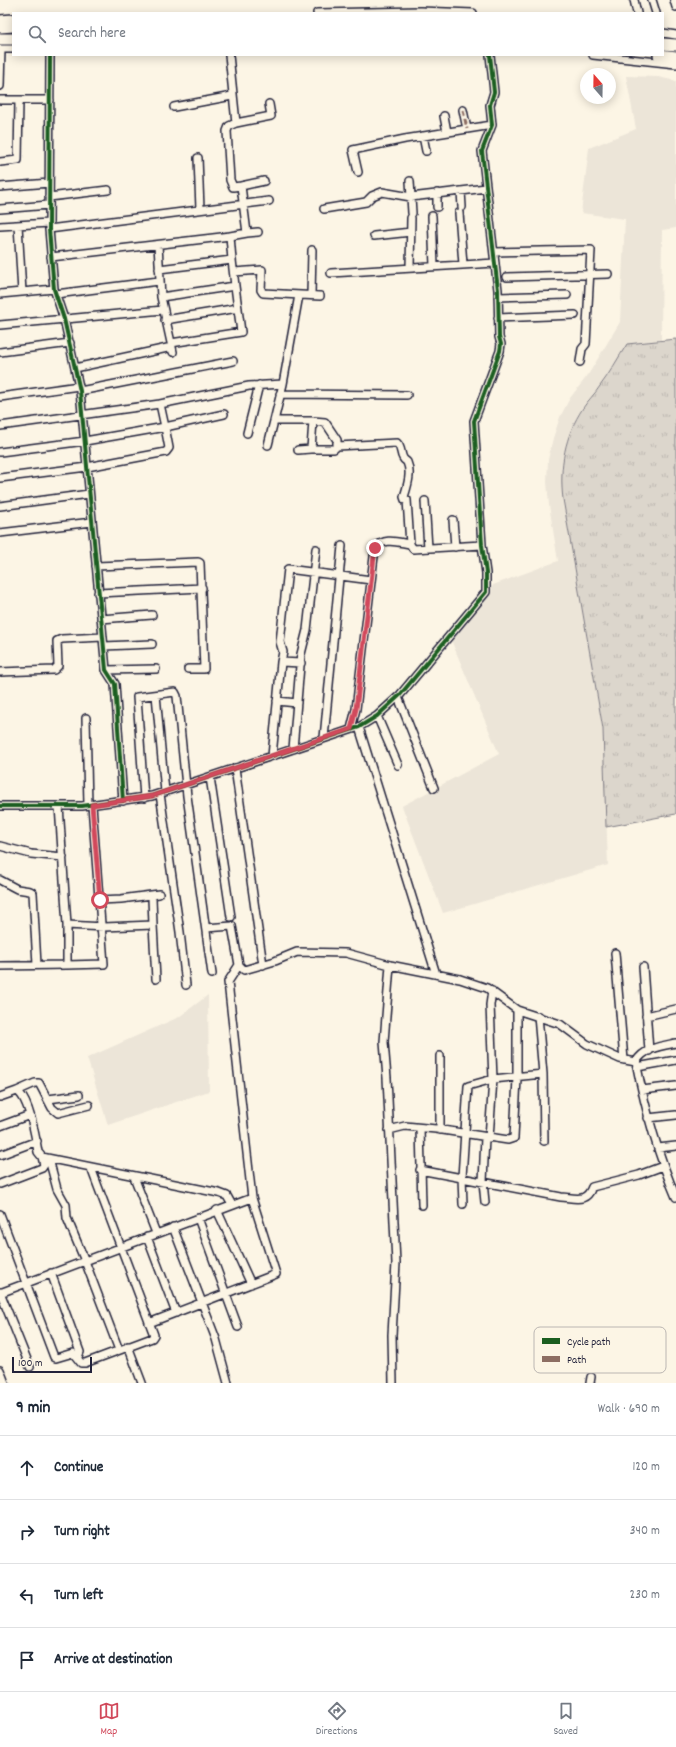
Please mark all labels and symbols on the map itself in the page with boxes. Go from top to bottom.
north arrow [580,68,616,104]
route end [366,539,384,557]
route start [91,891,109,909]
legend [534,1327,666,1373]
text: Cycle path [567,1335,611,1351]
text: Path [567,1353,586,1369]
scale bar [12,1355,92,1374]

